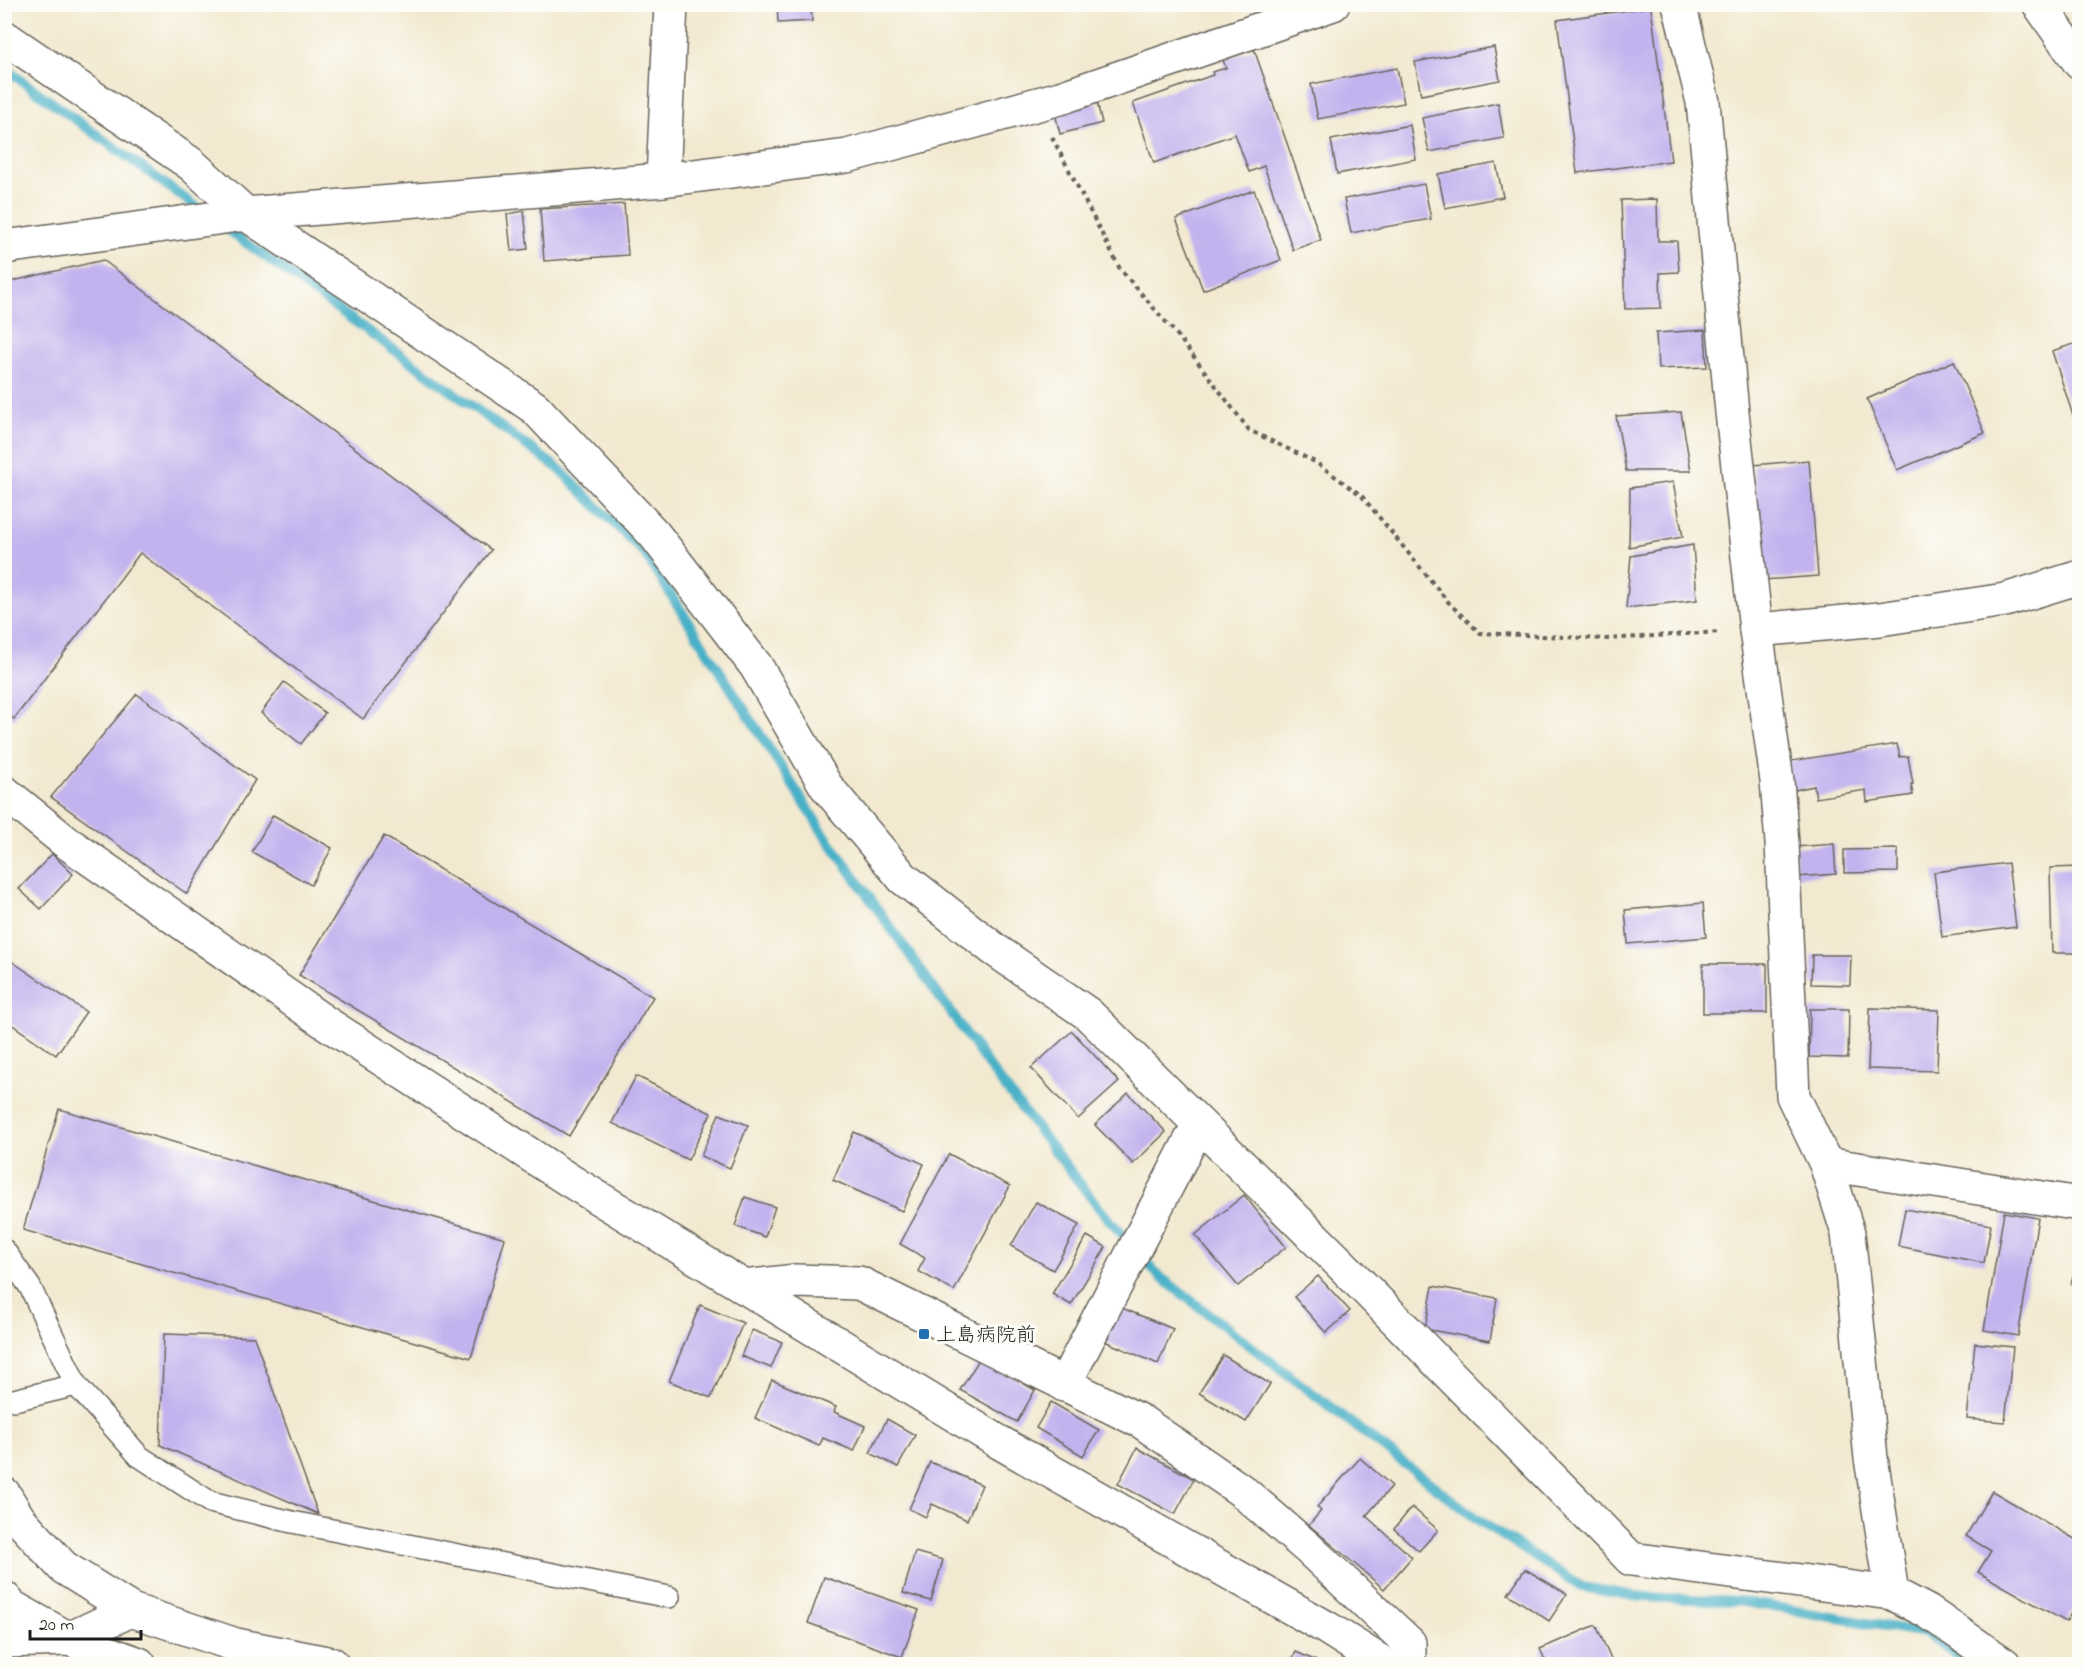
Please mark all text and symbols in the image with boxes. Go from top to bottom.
place label: 上島病院前 [936,1322,1036,1351]
marker: 上島病院前 [917,1327,931,1341]
scale bar [30,1603,141,1641]
text: 20 m [39,1613,74,1639]

